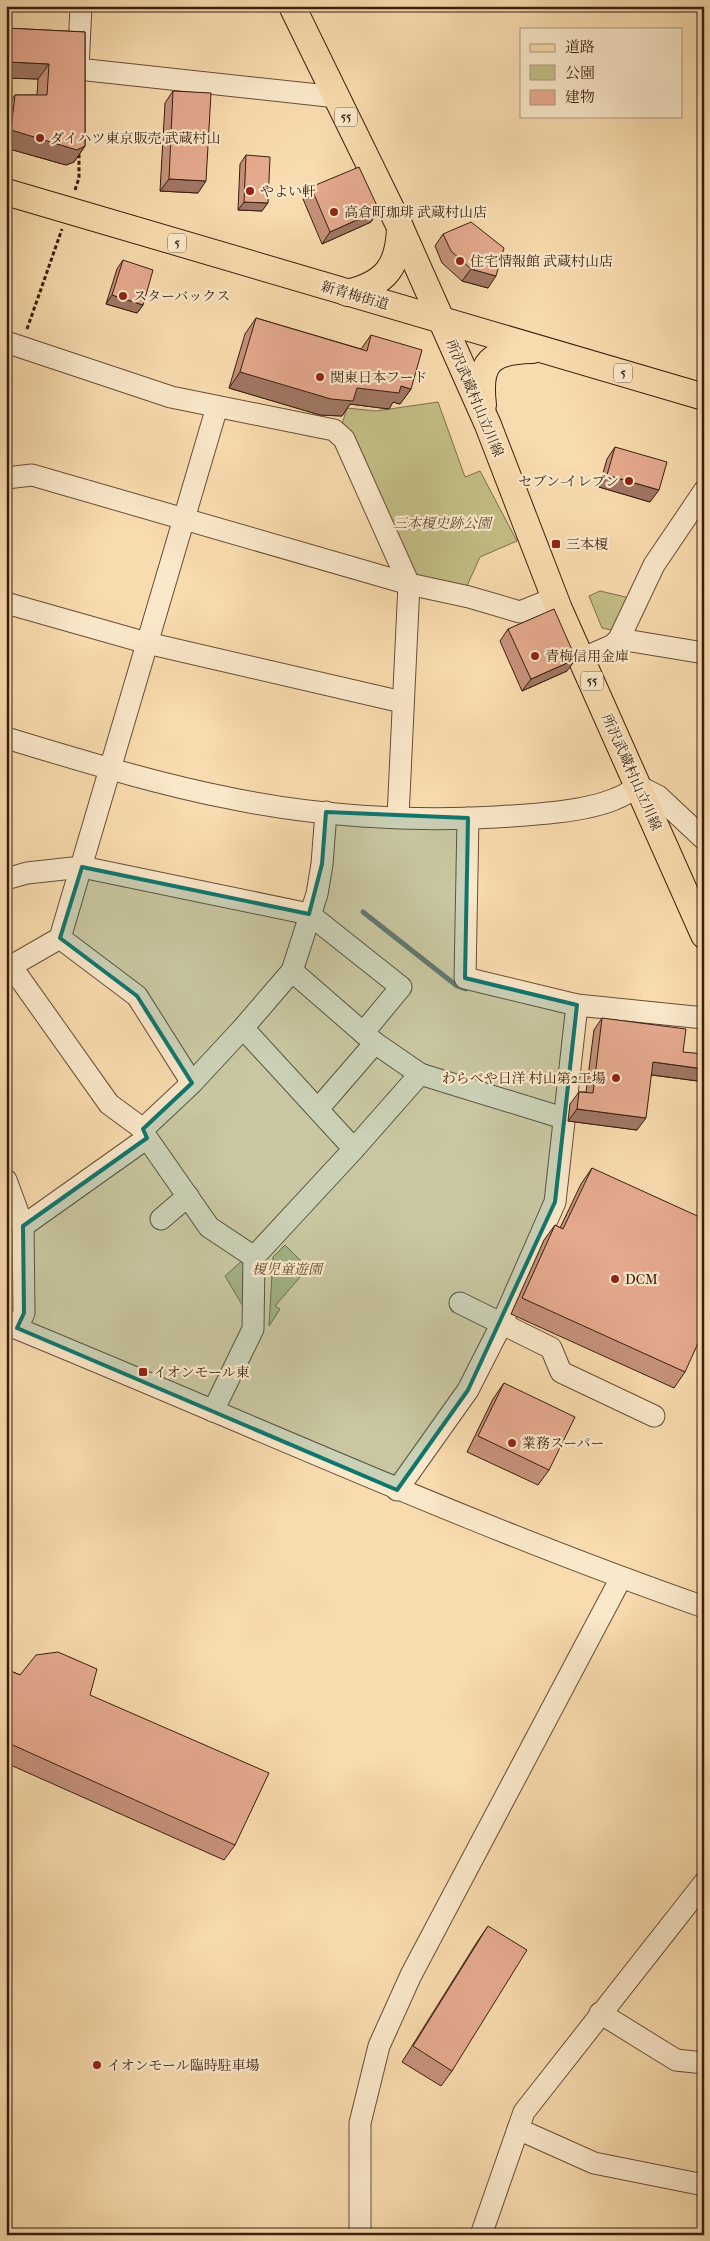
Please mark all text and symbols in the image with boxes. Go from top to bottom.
legend [520,28,682,118]
text: 道路 [565,38,595,56]
text: 公園 [565,64,595,82]
text: 建物 [565,88,595,106]
road number: 55 [335,108,357,126]
place label: ダイハツ東京販売 武蔵村山 [50,130,220,147]
marker: ダイハツ東京販売 武蔵村山 [34,132,46,144]
place label: やよい軒 [260,183,316,200]
marker: やよい軒 [244,185,256,197]
place label: 高倉町珈琲 武蔵村山店 [344,204,487,221]
marker: 高倉町珈琲 武蔵村山店 [328,206,340,218]
road number: 5 [168,234,186,252]
place label: 住宅情報館 武蔵村山店 [470,253,613,270]
marker: 住宅情報館 武蔵村山店 [454,255,466,267]
street label: 新青梅街道 [319,278,391,313]
place label: スターバックス [133,288,230,305]
marker: スターバックス [117,290,129,302]
street label: 所沢武蔵村山立川線 [442,337,507,460]
road number: 5 [614,363,632,382]
place label: 関東日本フード [330,369,428,386]
marker: 関東日本フード [314,371,326,383]
place label: セブン-イレブン [518,473,619,490]
marker: セブン-イレブン [623,475,635,487]
park label: 三本榎史跡公園 [393,515,493,532]
place label: 三本榎 [566,536,608,553]
marker: 三本榎 [550,538,562,550]
place label: 青梅信用金庫 [545,648,629,665]
marker: 青梅信用金庫 [529,650,541,662]
road number: 55 [581,671,603,690]
street label: 所沢武蔵村山立川線 [598,711,665,833]
place label: わらべや日洋 村山第2工場 [442,1070,606,1087]
marker: わらべや日洋 村山第2工場 [610,1072,622,1084]
park label: 榎児童遊園 [252,1261,324,1278]
place label: DCM [625,1271,658,1288]
marker: DCM [609,1273,621,1285]
place label: イオンモール東 [153,1364,250,1381]
marker: イオンモール東 [137,1366,149,1378]
place label: 業務スーパー [522,1435,605,1452]
marker: 業務スーパー [506,1437,518,1449]
place label: イオンモール臨時駐車場 [107,2057,260,2074]
marker: イオンモール臨時駐車場 [91,2059,103,2071]

